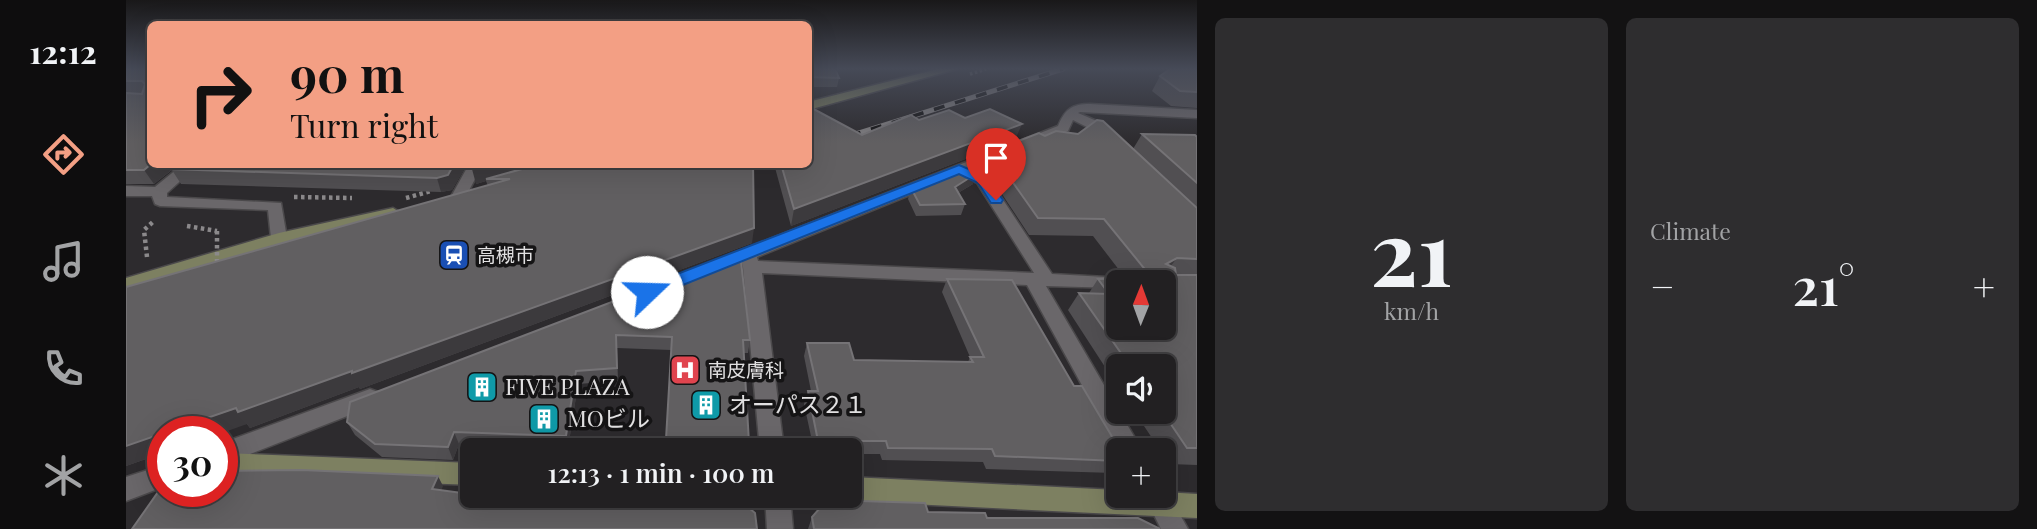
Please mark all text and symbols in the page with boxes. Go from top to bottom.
text: 12:12 [29,29,97,72]
text: 90 m [290,40,404,105]
icon: right [175,49,266,140]
text: Turn right [290,103,438,146]
pin [966,128,1026,200]
icon: directions [39,130,88,179]
icon: arrive [977,139,1015,177]
text: 21 [1370,189,1453,310]
text: Climate [1650,215,1731,246]
icon: music [39,237,88,286]
station icon: 高槻市 [437,238,471,272]
place label: 高槻市 [477,241,534,267]
text: 21° [1792,250,1855,319]
position arrow [610,255,684,329]
text: − [1650,260,1675,311]
text: + [1973,260,1995,311]
north arrow [1106,270,1176,340]
map controls [1106,270,1176,508]
text: km/h [1384,295,1439,326]
icon: phone [39,344,88,393]
hospital icon: 南皮膚科 [668,353,702,387]
button: sound [1106,354,1176,424]
place label: 南皮膚科 [708,356,784,382]
building icon: FIVE PLAZA [465,370,499,404]
place label: FIVE PLAZA [505,370,630,401]
building icon: オーパス２１ [689,388,723,422]
place label: オーパス２１ [729,388,867,419]
building icon: MOビル [527,402,561,436]
place label: MOビル [567,402,650,433]
speed limit sign: 30 [147,416,238,507]
button: + [1106,438,1176,508]
icon: climate [39,451,88,500]
text: 12:13 · 1 min · 100 m [548,455,774,490]

